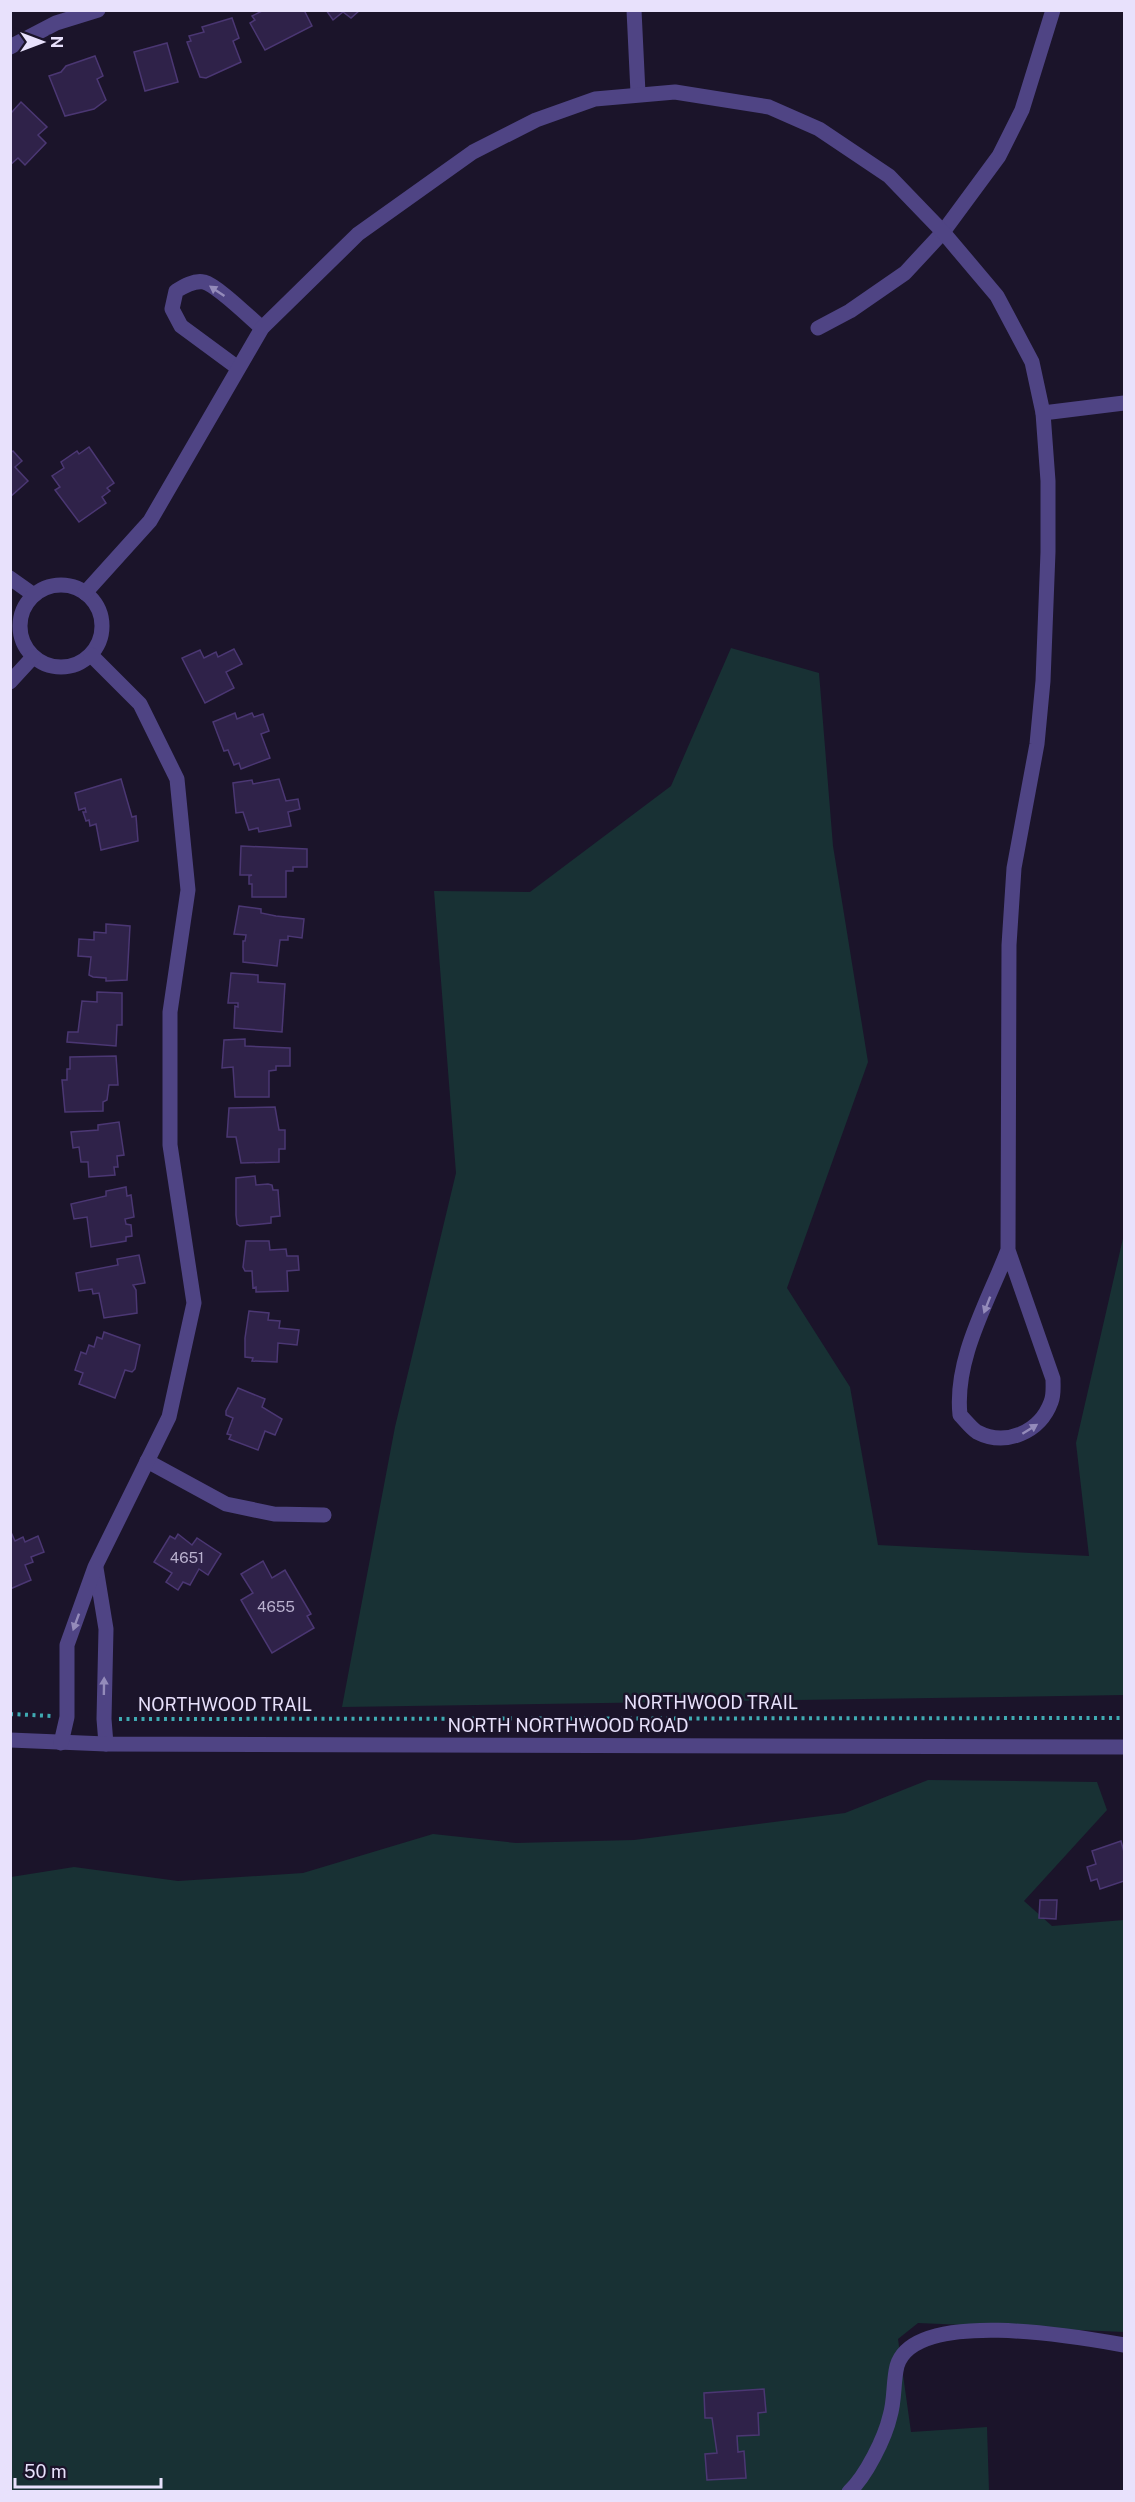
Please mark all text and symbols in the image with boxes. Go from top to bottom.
north arrow [12,12,72,72]
text: N [47,36,66,48]
one-way arrow [209,285,225,297]
one-way arrow [982,1296,991,1314]
one-way arrow [1022,1423,1038,1434]
house number: 4651 [170,1549,204,1566]
house number: 4655 [257,1598,295,1615]
one-way arrow [70,1613,80,1631]
one-way arrow [100,1676,109,1695]
street label: NORTHWOOD TRAIL [624,1692,798,1713]
street label: NORTHWOOD TRAIL [138,1694,312,1715]
street label: NORTH NORTHWOOD ROAD [448,1715,688,1736]
scale bar [15,2451,160,2489]
text: 50 m [24,2461,67,2482]

